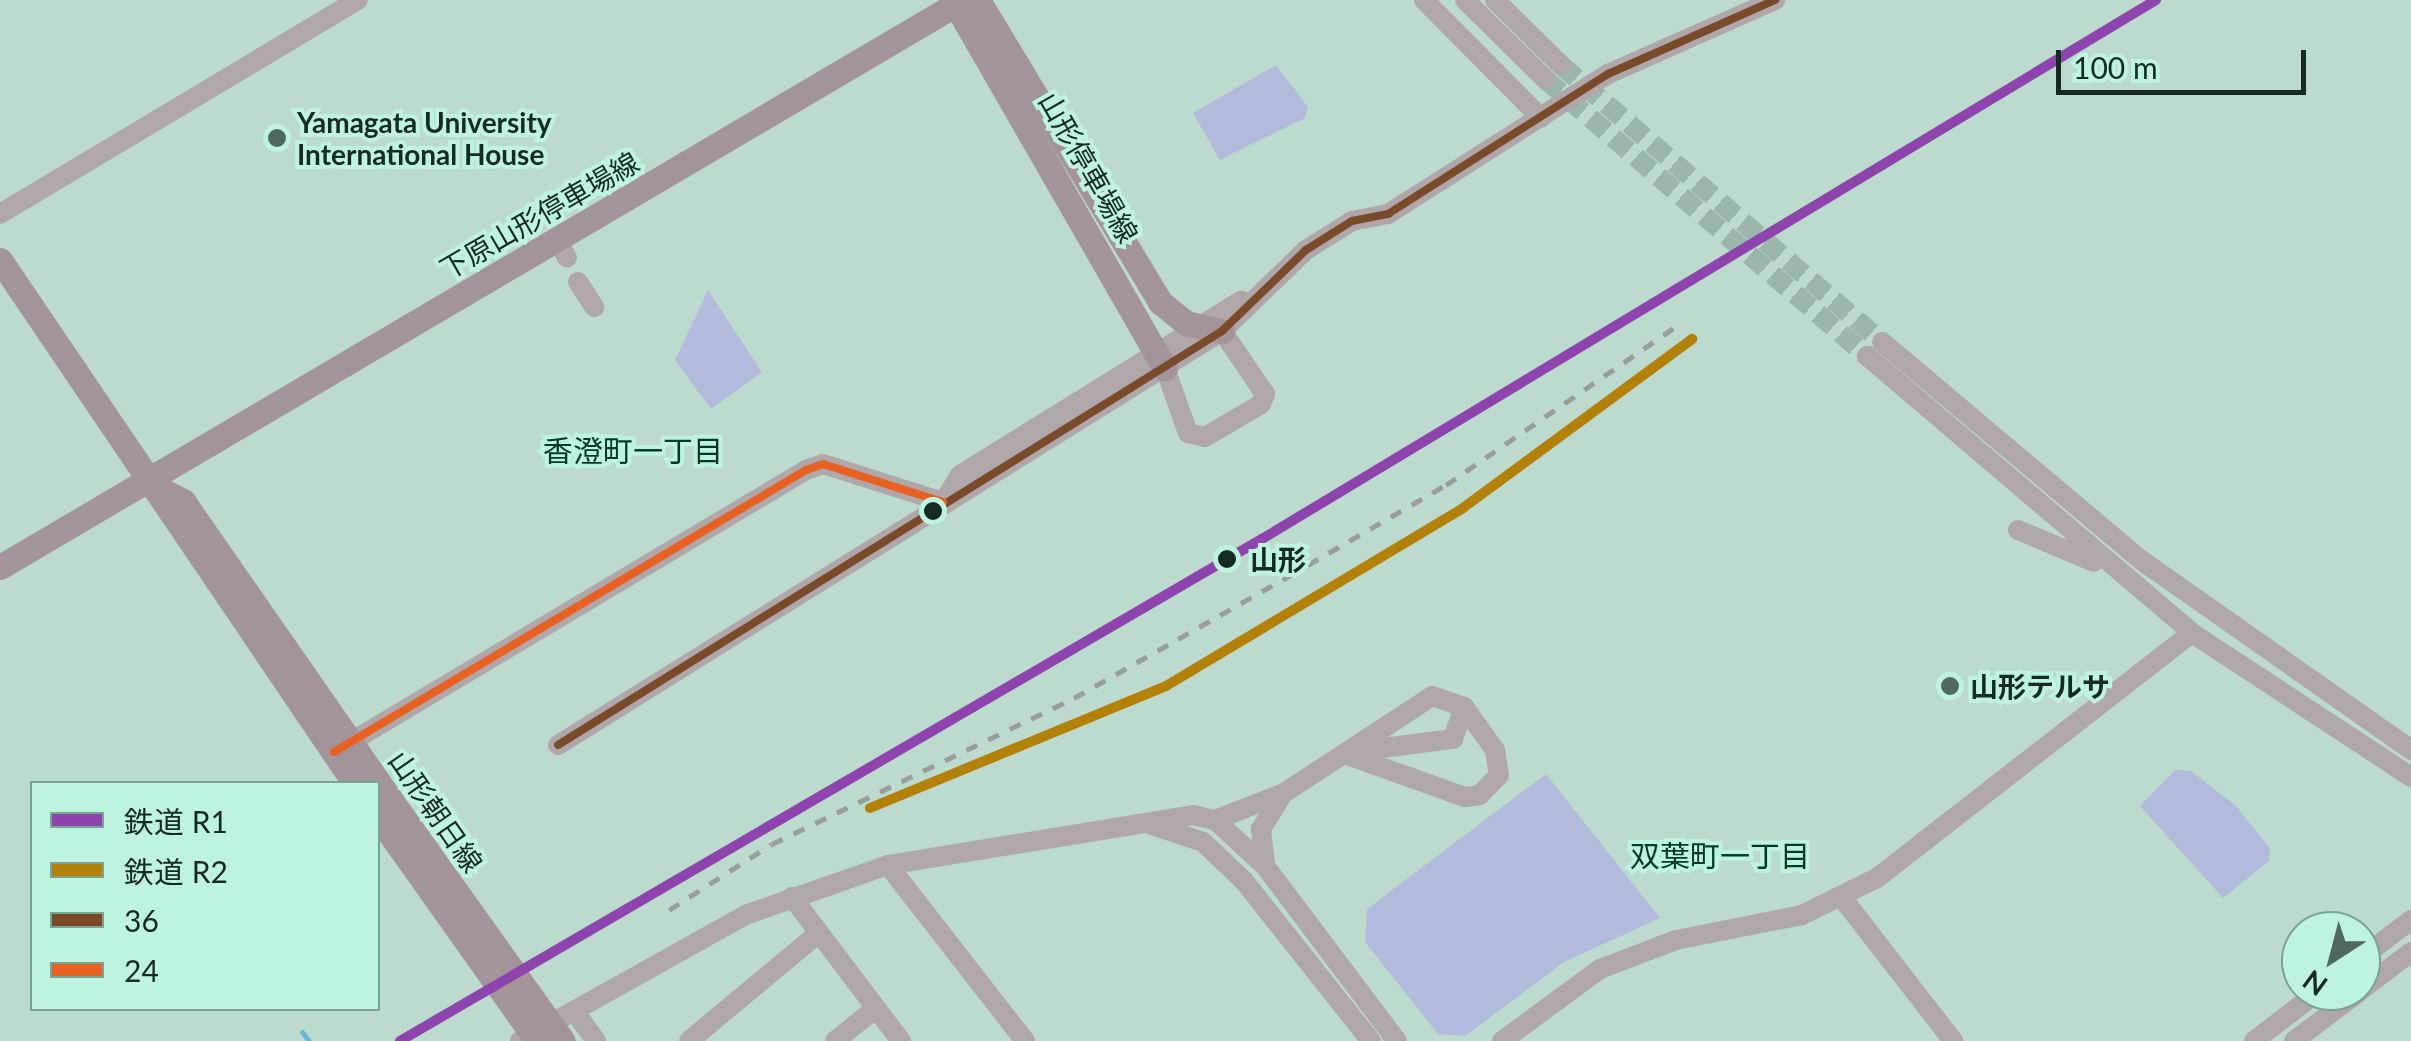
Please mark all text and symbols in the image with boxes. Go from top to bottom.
scale bar [2061,30,2311,92]
text: 100 m [2073,49,2158,85]
street label: 山形停車場線 [1032,86,1146,248]
place label: Yamagata University International House [297,105,552,171]
marker: Yamagata University International House [266,127,288,149]
street label: 下原山形停車場線 [434,144,644,286]
district label: 香澄町一丁目 [543,432,723,468]
unlabelled marker [923,501,943,521]
place label: 山形 [1250,542,1306,576]
marker: 山形 [1214,546,1240,572]
place label: 山形テルサ [1970,669,2110,703]
marker: 山形テルサ [1939,675,1961,697]
street label: 山形朝日線 [382,744,490,878]
legend [30,781,380,1011]
text: 鉄道 R1 [124,803,228,839]
district label: 双葉町一丁目 [1630,837,1810,873]
text: 鉄道 R2 [124,853,228,889]
text: 36 [124,902,159,938]
north arrow [2281,911,2381,1011]
text: 24 [124,952,159,988]
text: N [2296,964,2333,1004]

